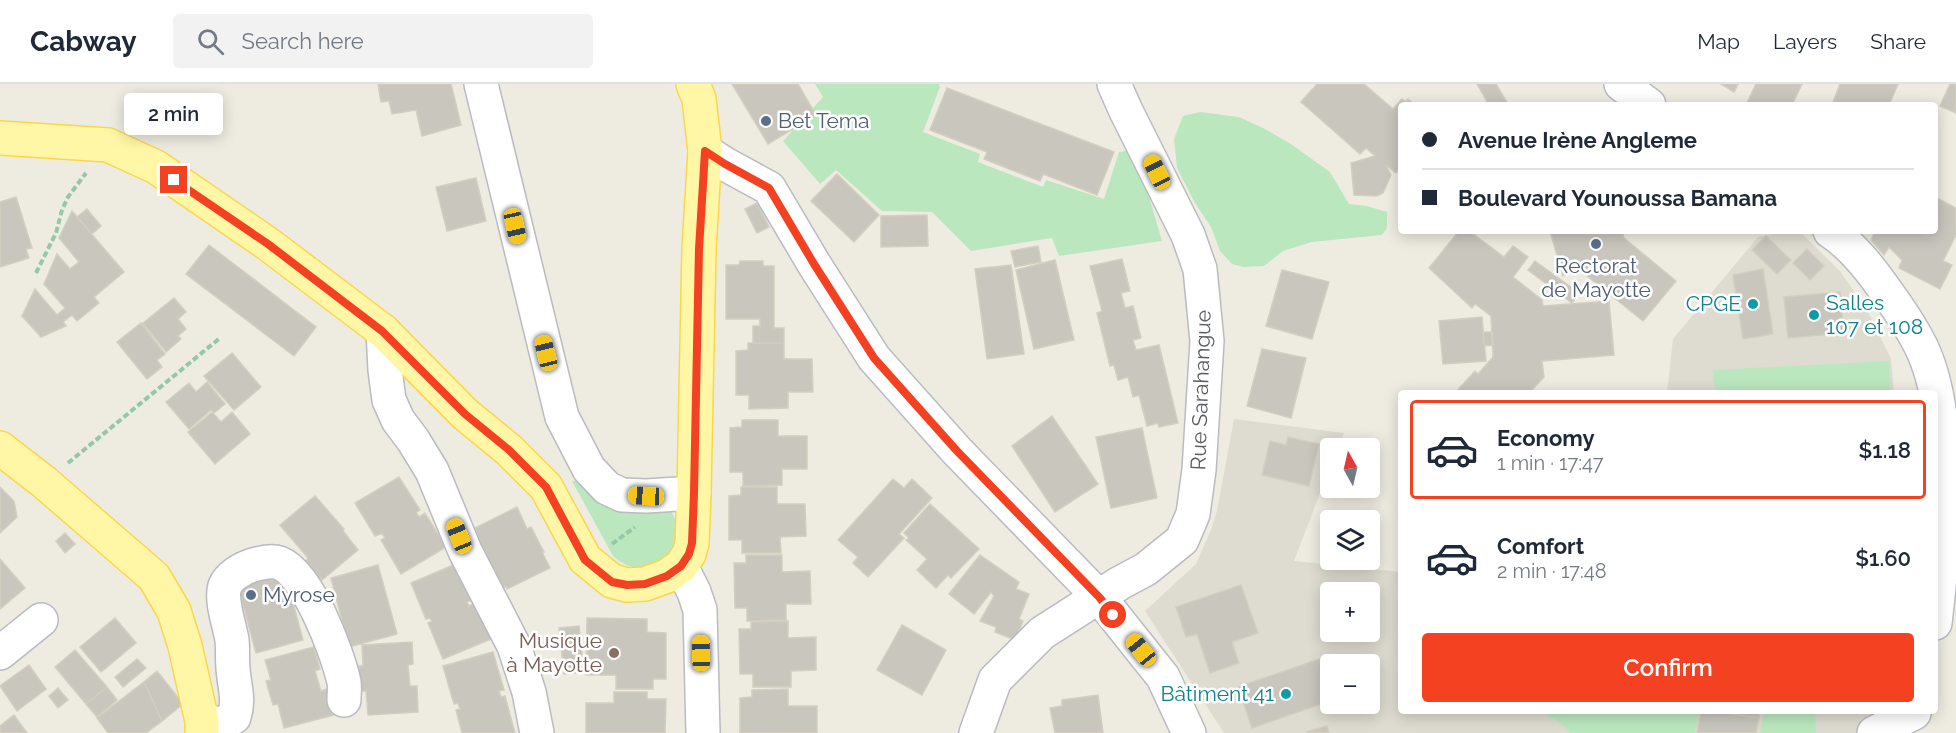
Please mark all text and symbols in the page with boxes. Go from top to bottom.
search box [173,14,593,68]
text: Cabway [30,25,137,58]
icon: search [194,25,227,58]
text: Search here [242,28,364,54]
text: Map [1697,29,1740,54]
text: Layers [1773,29,1837,54]
text: Share [1870,29,1926,54]
callout: 2 min [124,93,224,135]
text: 2 min [148,102,199,126]
place label: Bet Tema [778,108,870,133]
marker: Bet Tema [759,114,773,128]
text: Avenue Irène Angleme [1458,127,1697,153]
car [1141,152,1173,192]
route end [160,166,187,193]
text: Boulevard Younoussa Bamana [1458,185,1777,211]
car [502,206,528,246]
marker: Rectorat de Mayotte [1589,237,1603,251]
place label: Rectorat de Mayotte [1541,253,1651,302]
place label: Salles 107 et 108 [1826,290,1923,339]
place label: CPGE [1686,291,1741,316]
marker: CPGE [1746,297,1760,311]
marker: Salles 107 et 108 [1807,308,1821,322]
street label: Rue Sarahangue [1185,309,1216,471]
car [533,333,559,373]
icon: car [1425,423,1479,477]
text: Economy [1497,425,1595,451]
text: $1.18 [1859,437,1911,463]
north arrow [1320,438,1380,498]
map controls [1320,438,1380,714]
text: 1 min · 17:47 [1497,451,1603,475]
car [628,486,664,506]
button: layers [1320,510,1380,570]
car [444,516,474,556]
icon: car [1425,531,1479,585]
text: Comfort [1497,533,1584,559]
text: $1.60 [1855,545,1911,571]
text: 2 min · 17:48 [1497,559,1607,583]
place label: Myrose [263,582,335,607]
button: + [1320,582,1380,642]
marker: Myrose [244,588,258,602]
route start [1099,601,1126,628]
place label: Musique à Mayotte [506,628,602,677]
car [1123,630,1159,670]
button: Confirm [1422,633,1914,702]
car [692,635,710,671]
marker: Musique à Mayotte [607,646,621,660]
button: − [1320,654,1380,714]
place label: Bâtiment 41 [1160,681,1274,706]
marker: Bâtiment 41 [1279,687,1293,701]

